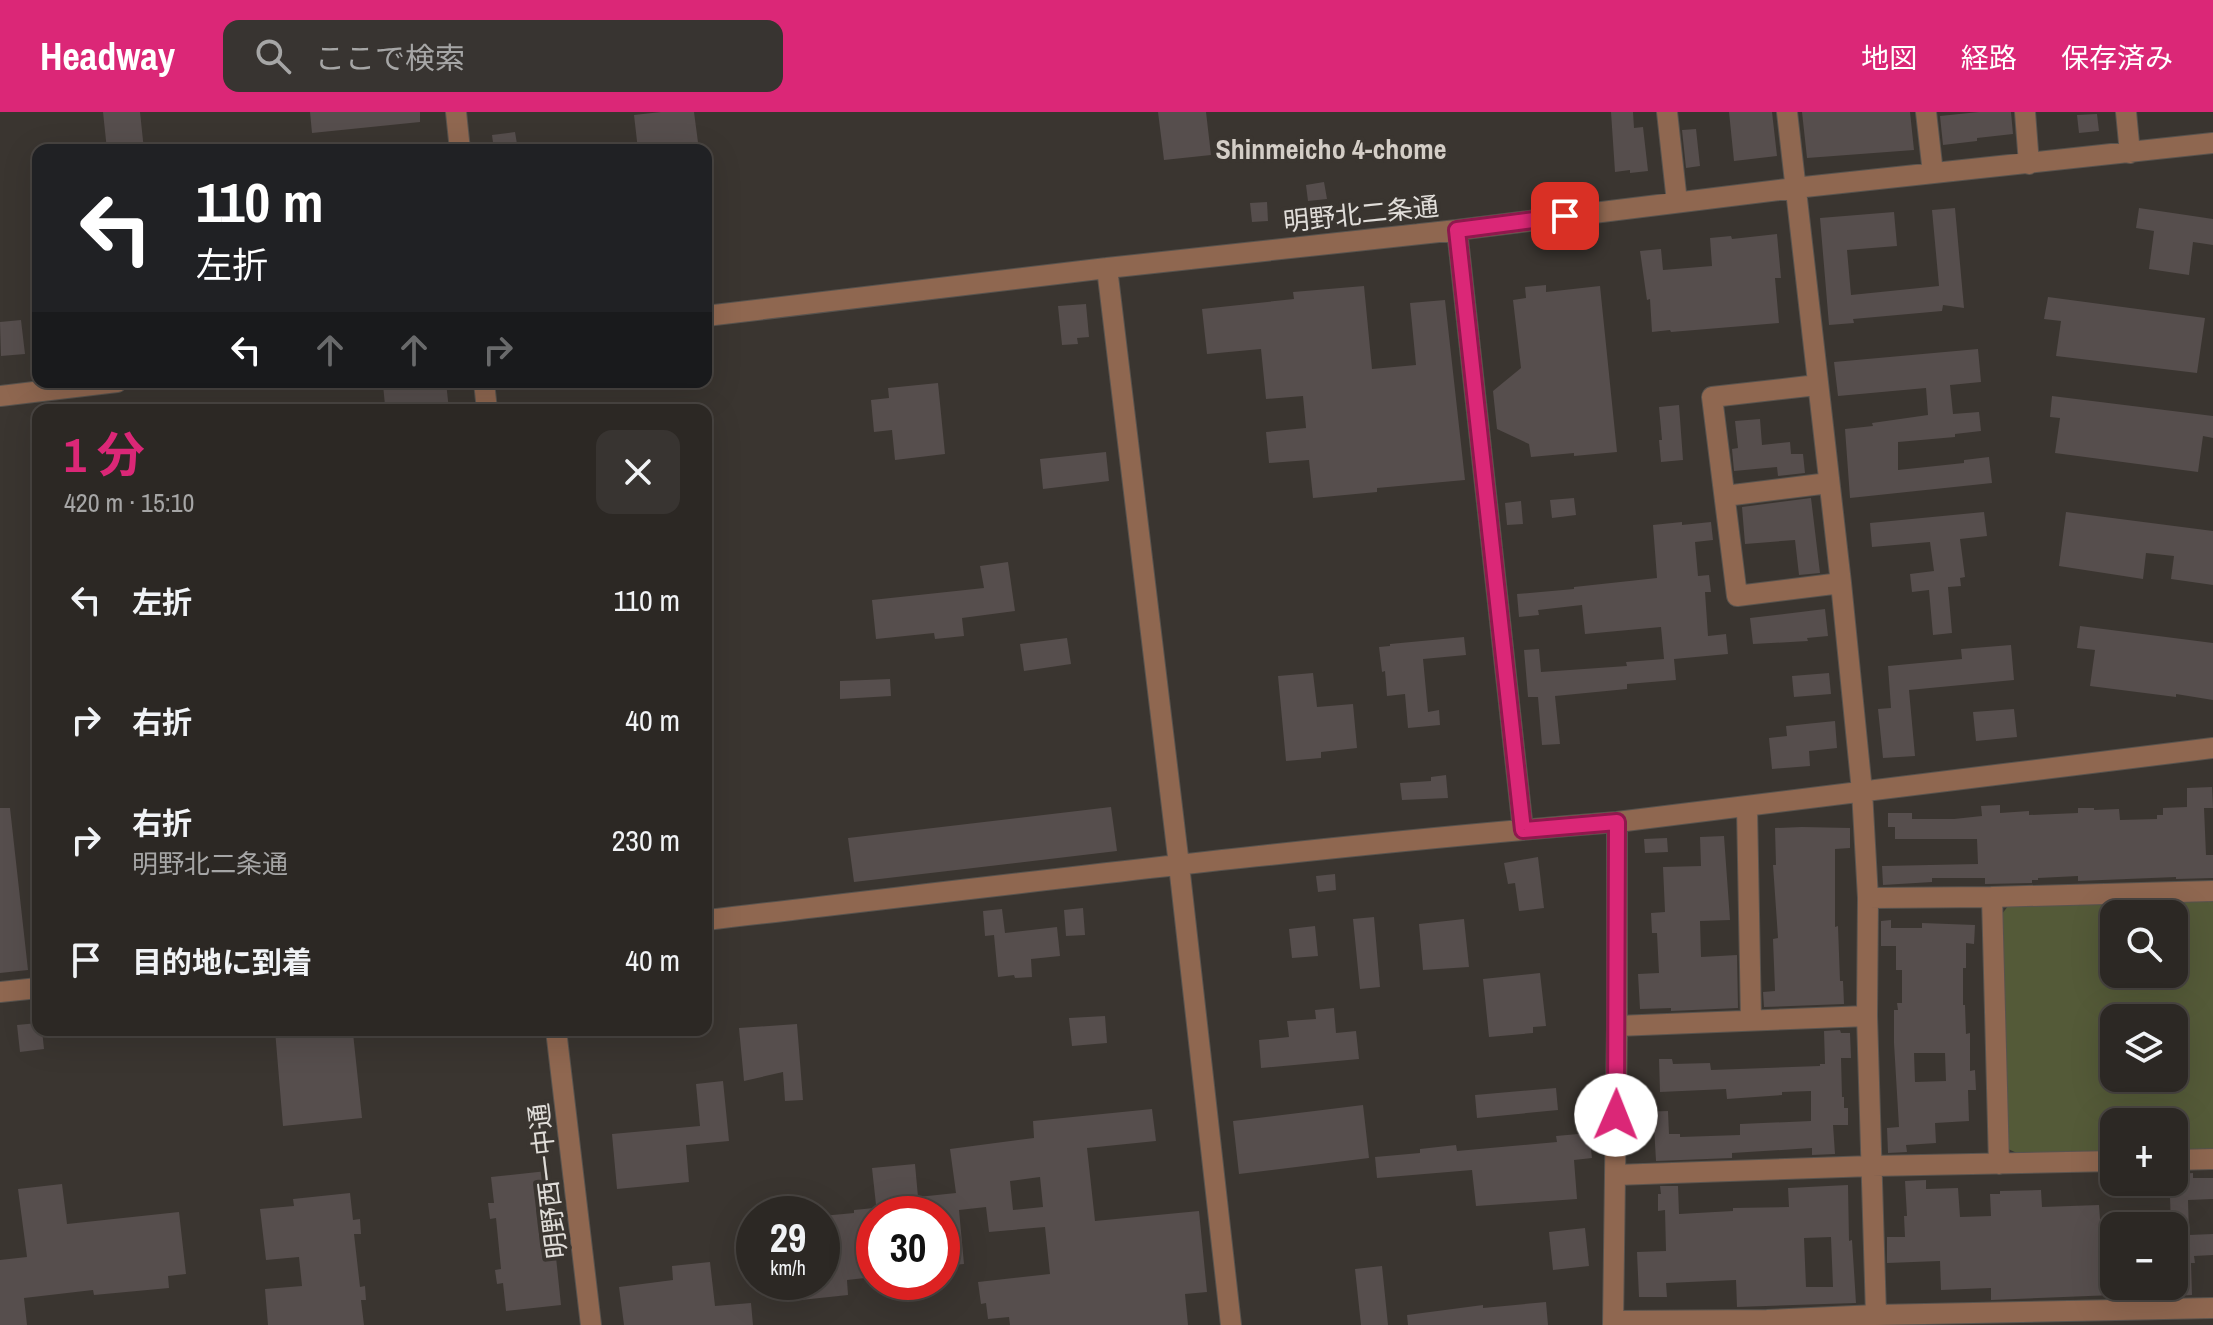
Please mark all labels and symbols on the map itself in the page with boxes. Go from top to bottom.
district label: Shinmeicho 4-chome [1216,130,1446,168]
pin [1531,182,1599,250]
street label: 明野北二条通 [1282,188,1440,239]
position arrow [1574,1073,1658,1157]
street label: 明野西一中通 [521,1102,574,1261]
speed limit sign: 30 [856,1196,960,1300]

